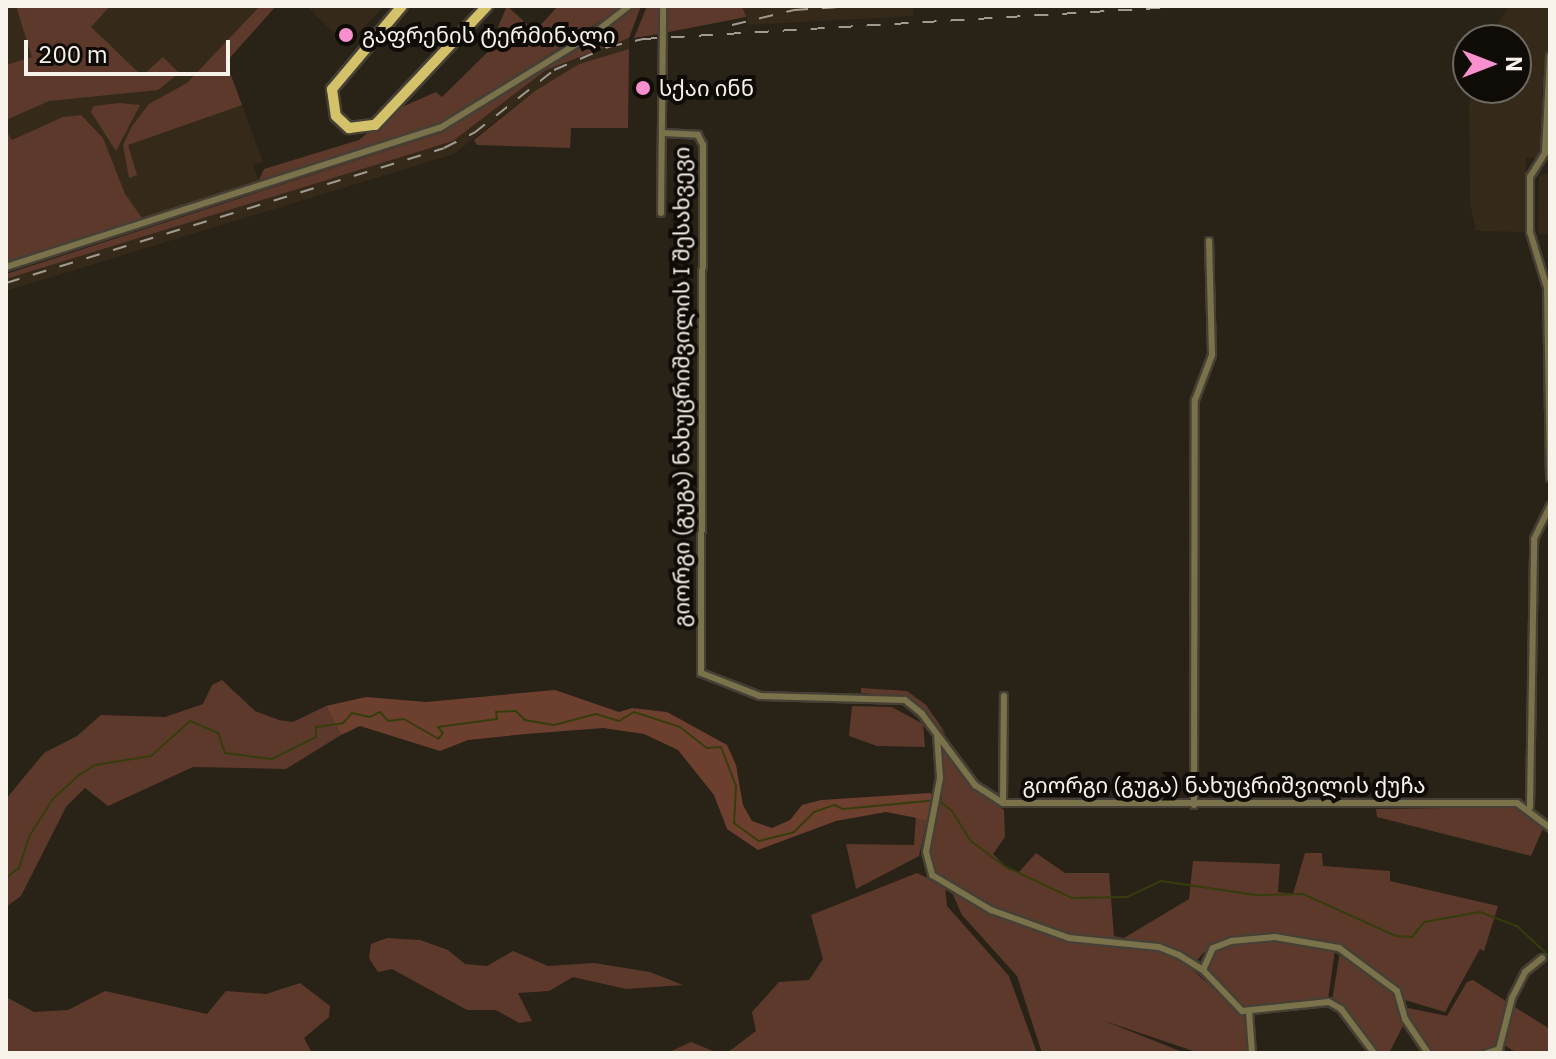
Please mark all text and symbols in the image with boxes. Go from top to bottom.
place label: გაფრენის ტერმინალი [362,22,616,48]
scale bar [28,24,234,74]
north arrow [1452,24,1532,104]
marker: გაფრენის ტერმინალი [337,26,355,44]
text: 200 m [38,38,108,70]
text: N [1500,56,1529,72]
place label: სქაი ინნ [659,75,754,101]
marker: სქაი ინნ [634,79,652,97]
street label: გიორგი (გუგა) ნახუცრიშვილის I შესახვევი [668,147,694,627]
street label: გიორგი (გუგა) ნახუცრიშვილის ქუჩა [1022,772,1426,798]

